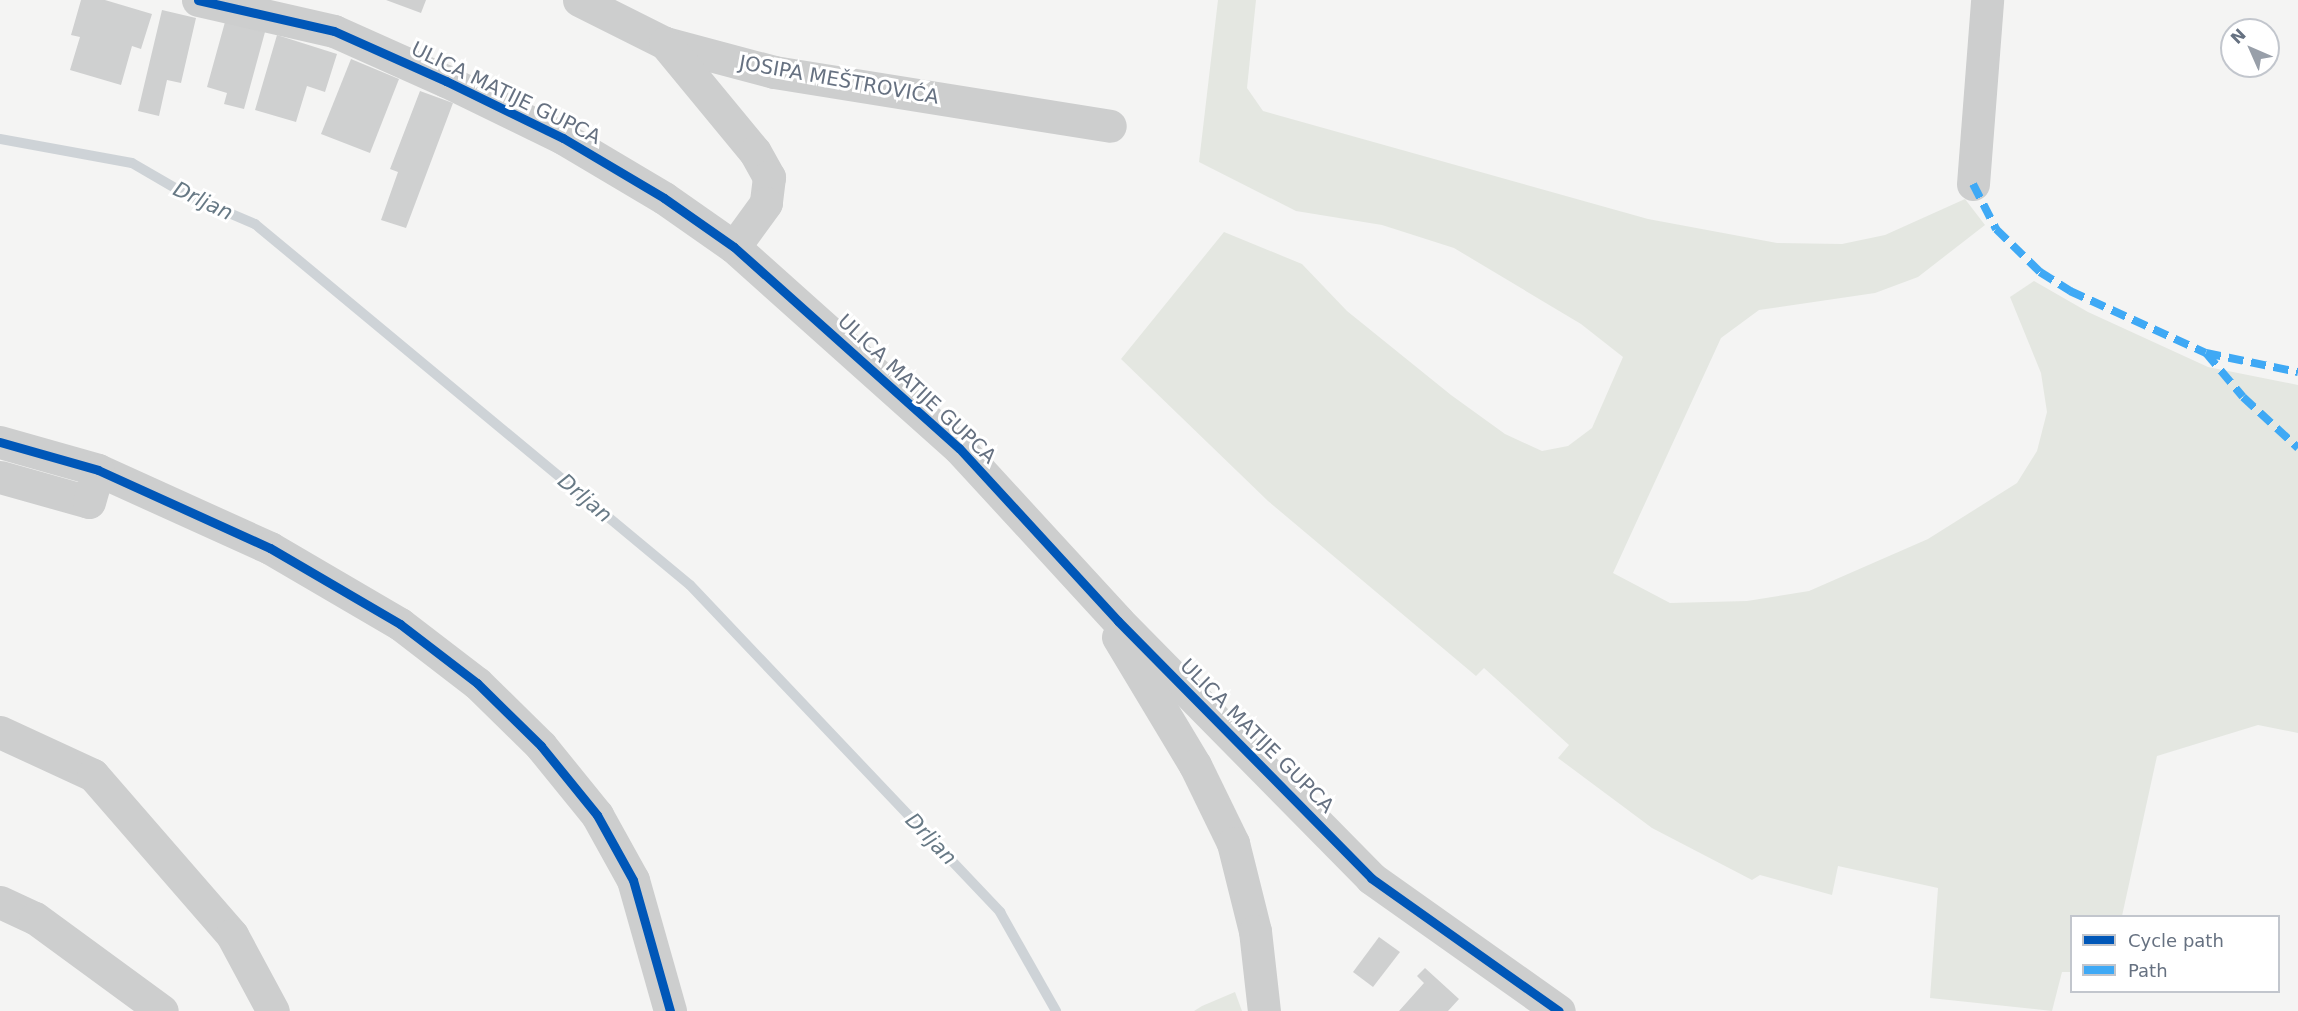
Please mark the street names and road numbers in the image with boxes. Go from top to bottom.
street label: ULICA MATIJE GUPCA [407,37,605,149]
street label: JOSIPA MEŠTROVIĆA [737,51,941,109]
street label: ULICA MATIJE GUPCA [833,309,1001,469]
street label: ULICA MATIJE GUPCA [1175,654,1339,818]

